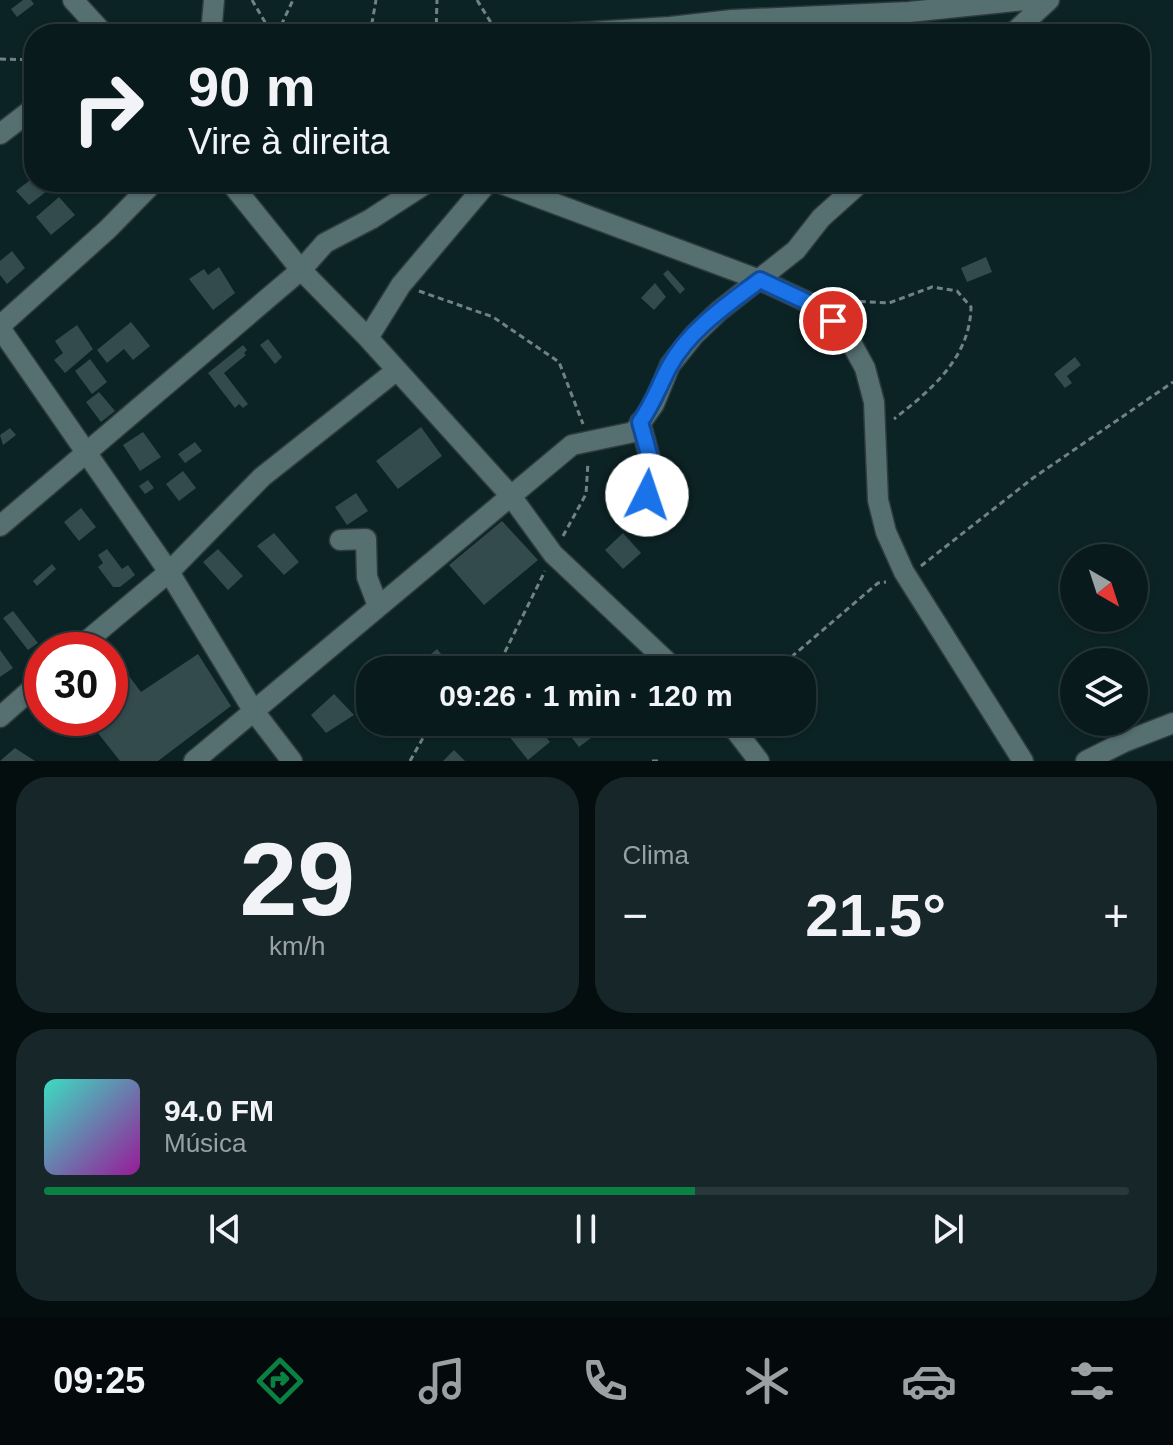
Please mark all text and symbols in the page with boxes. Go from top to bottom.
text: 90 m [188,55,316,118]
icon: right [56,56,160,160]
text: Vire à direita [188,121,389,162]
pin [799,287,867,355]
icon: arrive [811,299,855,343]
position arrow [605,453,689,537]
north arrow [1060,544,1148,632]
map controls [1060,544,1148,736]
speed limit sign: 30 [24,632,128,736]
button: layers [1060,648,1148,736]
text: 09:26 · 1 min · 120 m [439,679,733,712]
text: 29 [239,821,355,937]
text: Clima [623,840,689,870]
text: 21.5° [805,882,946,949]
text: − [623,891,648,940]
text: + [1103,891,1129,940]
text: km/h [269,931,325,961]
text: 94.0 FM [164,1094,274,1127]
text: Música [164,1128,246,1158]
icon: previous [203,1207,247,1251]
icon: pause [564,1207,608,1251]
icon: next [926,1207,970,1251]
icon: directions [252,1353,308,1409]
icon: music [414,1353,470,1409]
icon: phone [577,1353,633,1409]
icon: climate [739,1353,795,1409]
icon: car [901,1353,957,1409]
icon: filters [1064,1353,1120,1409]
text: 09:25 [53,1360,145,1401]

